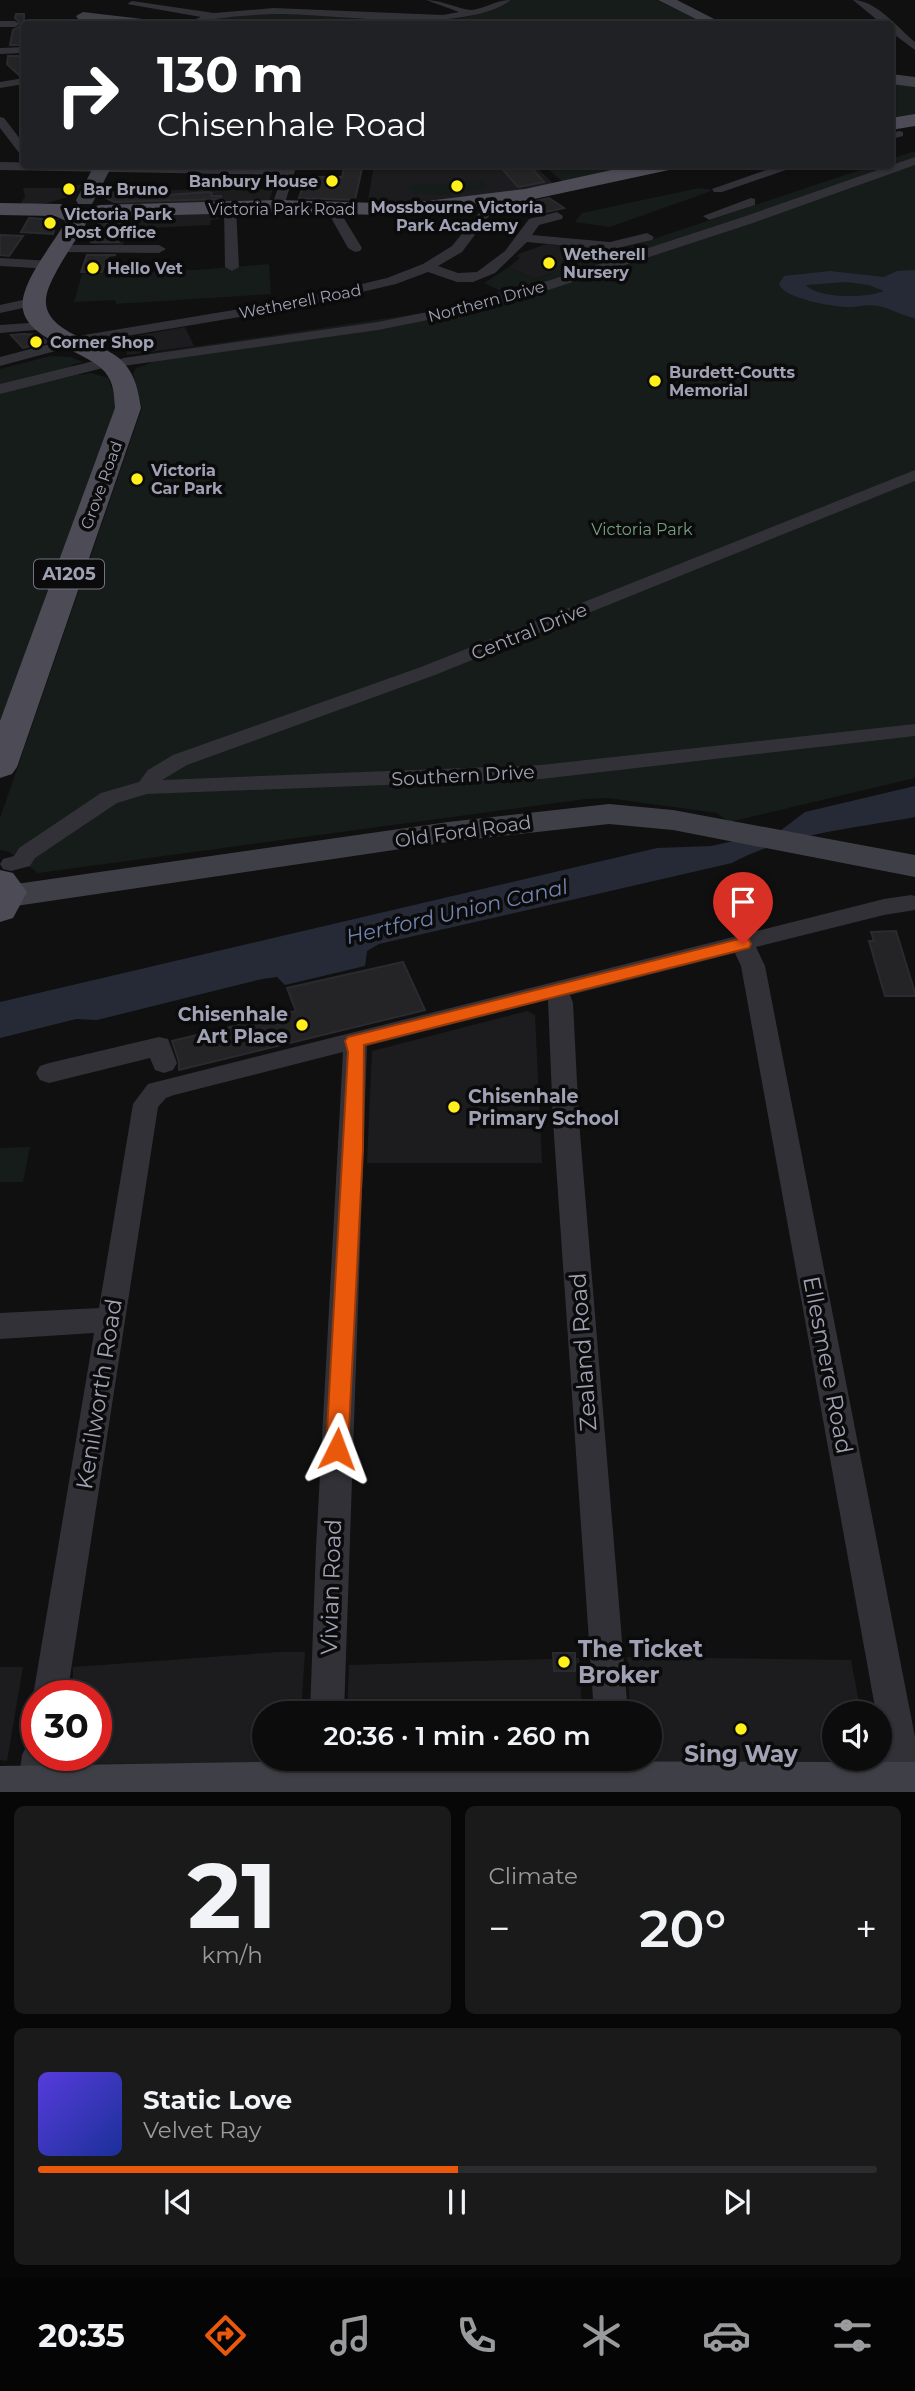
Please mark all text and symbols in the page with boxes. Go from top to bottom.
text: 130 m [157,45,304,104]
icon: right [42,49,133,140]
text: Chisenhale Road [157,105,427,144]
place label: Banbury House [189,172,318,191]
marker: Banbury House [324,173,340,189]
marker: Mossbourne Victoria Park Academy [449,178,465,194]
place label: Bar Bruno [83,180,168,199]
marker: Bar Bruno [61,181,77,197]
place label: Mossbourne Victoria Park Academy [371,198,543,235]
street label: Victoria Park Road [208,200,356,219]
place label: Victoria Park Post Office [63,205,173,242]
marker: Victoria Park Post Office [42,215,58,231]
place label: Wetherell Nursery [563,245,646,282]
marker: Wetherell Nursery [541,255,557,271]
place label: Hello Vet [107,259,183,278]
marker: Hello Vet [85,260,101,276]
street label: Northern Drive [426,277,546,326]
street label: Wetherell Road [237,280,363,323]
place label: Corner Shop [50,333,154,352]
marker: Corner Shop [28,334,44,350]
place label: Burdett-Coutts Memorial [669,363,795,400]
marker: Burdett-Coutts Memorial [647,373,663,389]
street label: Grove Road [77,438,126,532]
place label: Victoria Car Park [150,461,223,498]
marker: Victoria Car Park [129,471,145,487]
park label: Victoria Park [591,520,693,539]
road number: A1205 [34,560,104,588]
street label: Central Drive [468,598,591,665]
street label: Southern Drive [391,760,535,791]
street label: Old Ford Road [393,811,533,852]
pin [713,872,773,944]
water label: Hertford Union Canal [344,874,571,949]
icon: arrive [724,883,762,921]
place label: Chisenhale Art Place [178,1003,288,1048]
marker: Chisenhale Art Place [294,1017,310,1033]
place label: Chisenhale Primary School [468,1085,619,1130]
marker: Chisenhale Primary School [446,1099,462,1115]
street label: Zealand Road [563,1272,603,1432]
street label: Ellesmere Road [797,1274,859,1456]
street label: Kenilworth Road [70,1297,128,1491]
position arrow [300,1412,374,1486]
street label: Vivian Road [315,1519,347,1655]
place label: The Ticket Broker [578,1635,703,1689]
marker: The Ticket Broker [556,1654,572,1670]
speed limit sign: 30 [21,1680,112,1771]
map controls [822,1701,892,1771]
button: sound [822,1701,892,1771]
text: 20:36 · 1 min · 260 m [323,1720,591,1752]
marker: Sing Way [733,1721,749,1737]
place label: Sing Way [684,1740,798,1768]
text: 21 [188,1840,277,1951]
text: Climate [489,1862,578,1890]
text: 20° [639,1897,726,1960]
text: − [489,1905,510,1952]
text: + [855,1905,877,1952]
text: km/h [202,1941,263,1969]
text: Static Love [143,2084,292,2116]
text: Velvet Ray [143,2116,261,2144]
icon: previous [159,2183,197,2221]
icon: pause [438,2183,476,2221]
icon: next [718,2183,756,2221]
icon: directions [201,2311,250,2360]
icon: music [326,2311,375,2360]
icon: phone [452,2311,501,2360]
icon: climate [577,2311,626,2360]
icon: car [702,2311,751,2360]
icon: filters [828,2311,877,2360]
text: 20:35 [38,2316,125,2355]

